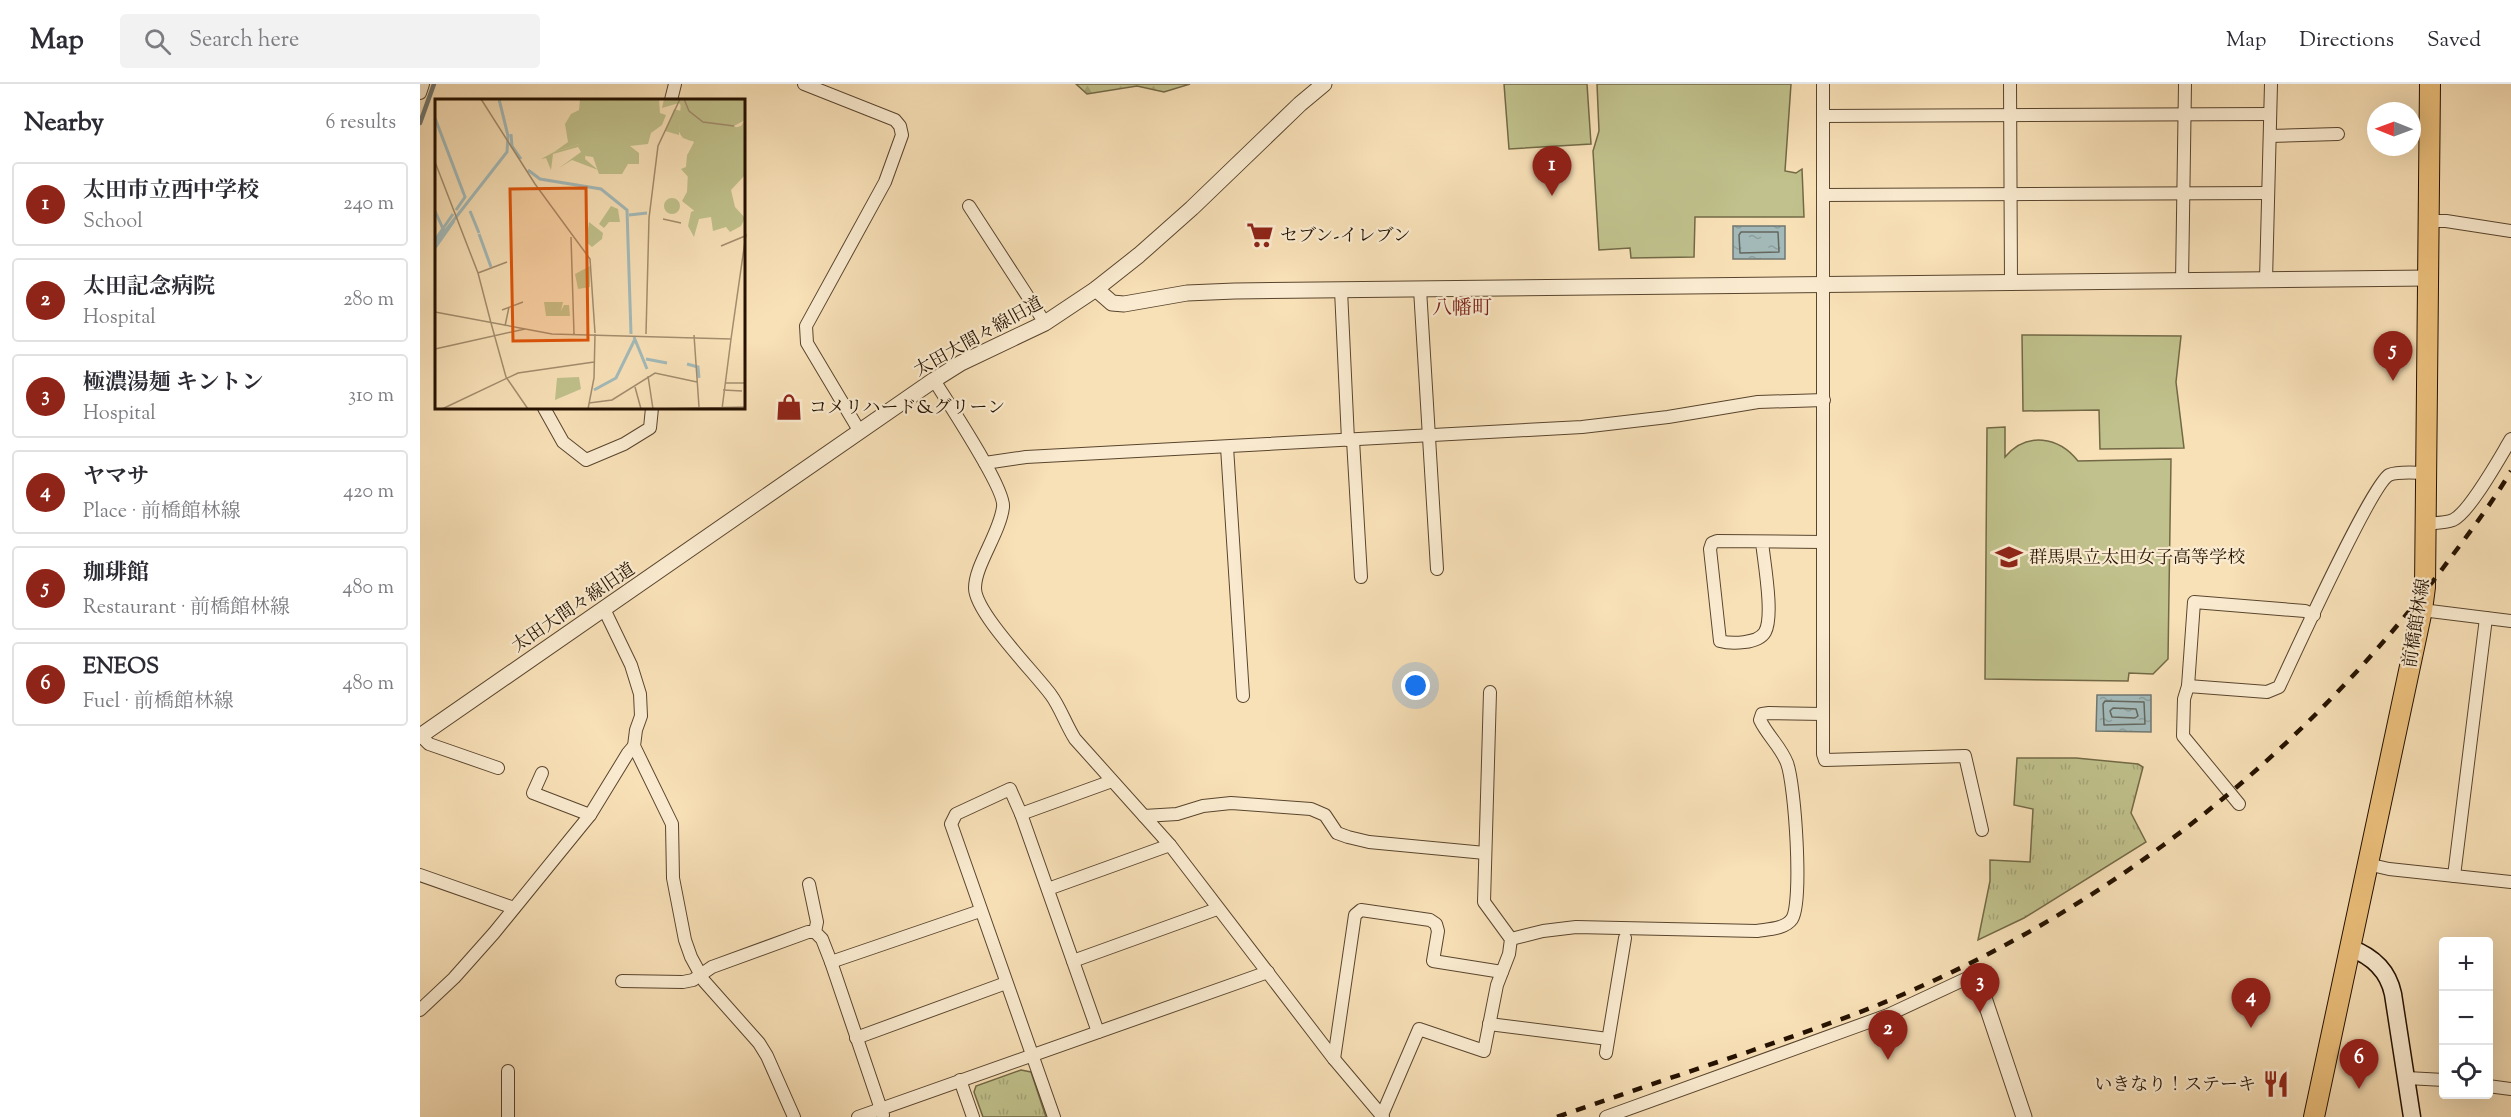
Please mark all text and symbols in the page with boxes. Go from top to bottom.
search box [120,14,540,68]
text: Map [30,21,84,61]
icon: search [141,25,174,58]
text: Search here [189,25,299,57]
text: Map [2226,26,2266,56]
text: Directions [2299,26,2394,56]
text: Saved [2427,26,2481,56]
inset map [435,99,746,410]
north arrow [2367,102,2421,156]
text: Nearby [24,105,104,142]
text: 6 results [326,109,396,138]
pin: 1 [1532,147,1572,196]
text: 太田市立西中学校 [83,176,259,208]
text: 1 [42,190,49,219]
text: 240 m [343,190,394,219]
text: School [83,208,143,237]
supermarket icon: セブン-イレブン [1245,220,1275,250]
place label: セブン-イレブン [1280,224,1411,250]
text: 太田記念病院 [83,272,215,304]
text: 2 [41,286,50,315]
text: 280 m [343,286,394,315]
street label: 太田大間々線旧道 [910,291,1048,384]
district label: 八幡町 [1432,295,1492,324]
text: Hospital [83,304,156,333]
pin: 5 [2374,332,2412,381]
text: 極濃湯麺 キントン [83,368,263,400]
text: 3 [41,382,50,411]
text: 310 m [348,382,394,411]
shop icon: コメリハード&グリーン [774,392,804,422]
place label: コメリハード&グリーン [809,396,1005,422]
text: Hospital [83,400,156,429]
text: ヤマサ [83,462,149,494]
text: 4 [40,478,51,507]
text: 420 m [343,478,394,507]
text: Place · 前橋館林線 [83,498,241,527]
school or university icon: 群馬県立太田女子高等学校 [1994,542,2024,572]
place label: 群馬県立太田女子高等学校 [2029,546,2245,572]
text: 珈琲館 [83,558,149,590]
street label: 太田大間々線旧道 [507,558,641,660]
text: 5 [42,574,49,603]
text: 480 m [343,574,394,603]
street label: 前橋館林線 [2398,577,2438,670]
text: Restaurant · 前橋館林線 [83,594,290,623]
text: ENEOS [83,652,159,684]
text: 6 [41,670,50,699]
text: 480 m [343,670,394,699]
your location [1401,671,1430,700]
text: Fuel · 前橋館林線 [83,688,234,717]
map controls [2439,937,2493,1099]
button: + [2439,937,2493,991]
pin: 3 [1960,964,2000,1013]
pin: 4 [2232,978,2270,1028]
button: − [2439,991,2493,1045]
pin: 2 [1868,1010,1908,1060]
pin: 6 [2340,1040,2378,1089]
button: locate [2439,1045,2493,1099]
restaurant icon: いきなり！ステーキ [2261,1069,2291,1099]
place label: いきなり！ステーキ [2094,1073,2256,1099]

